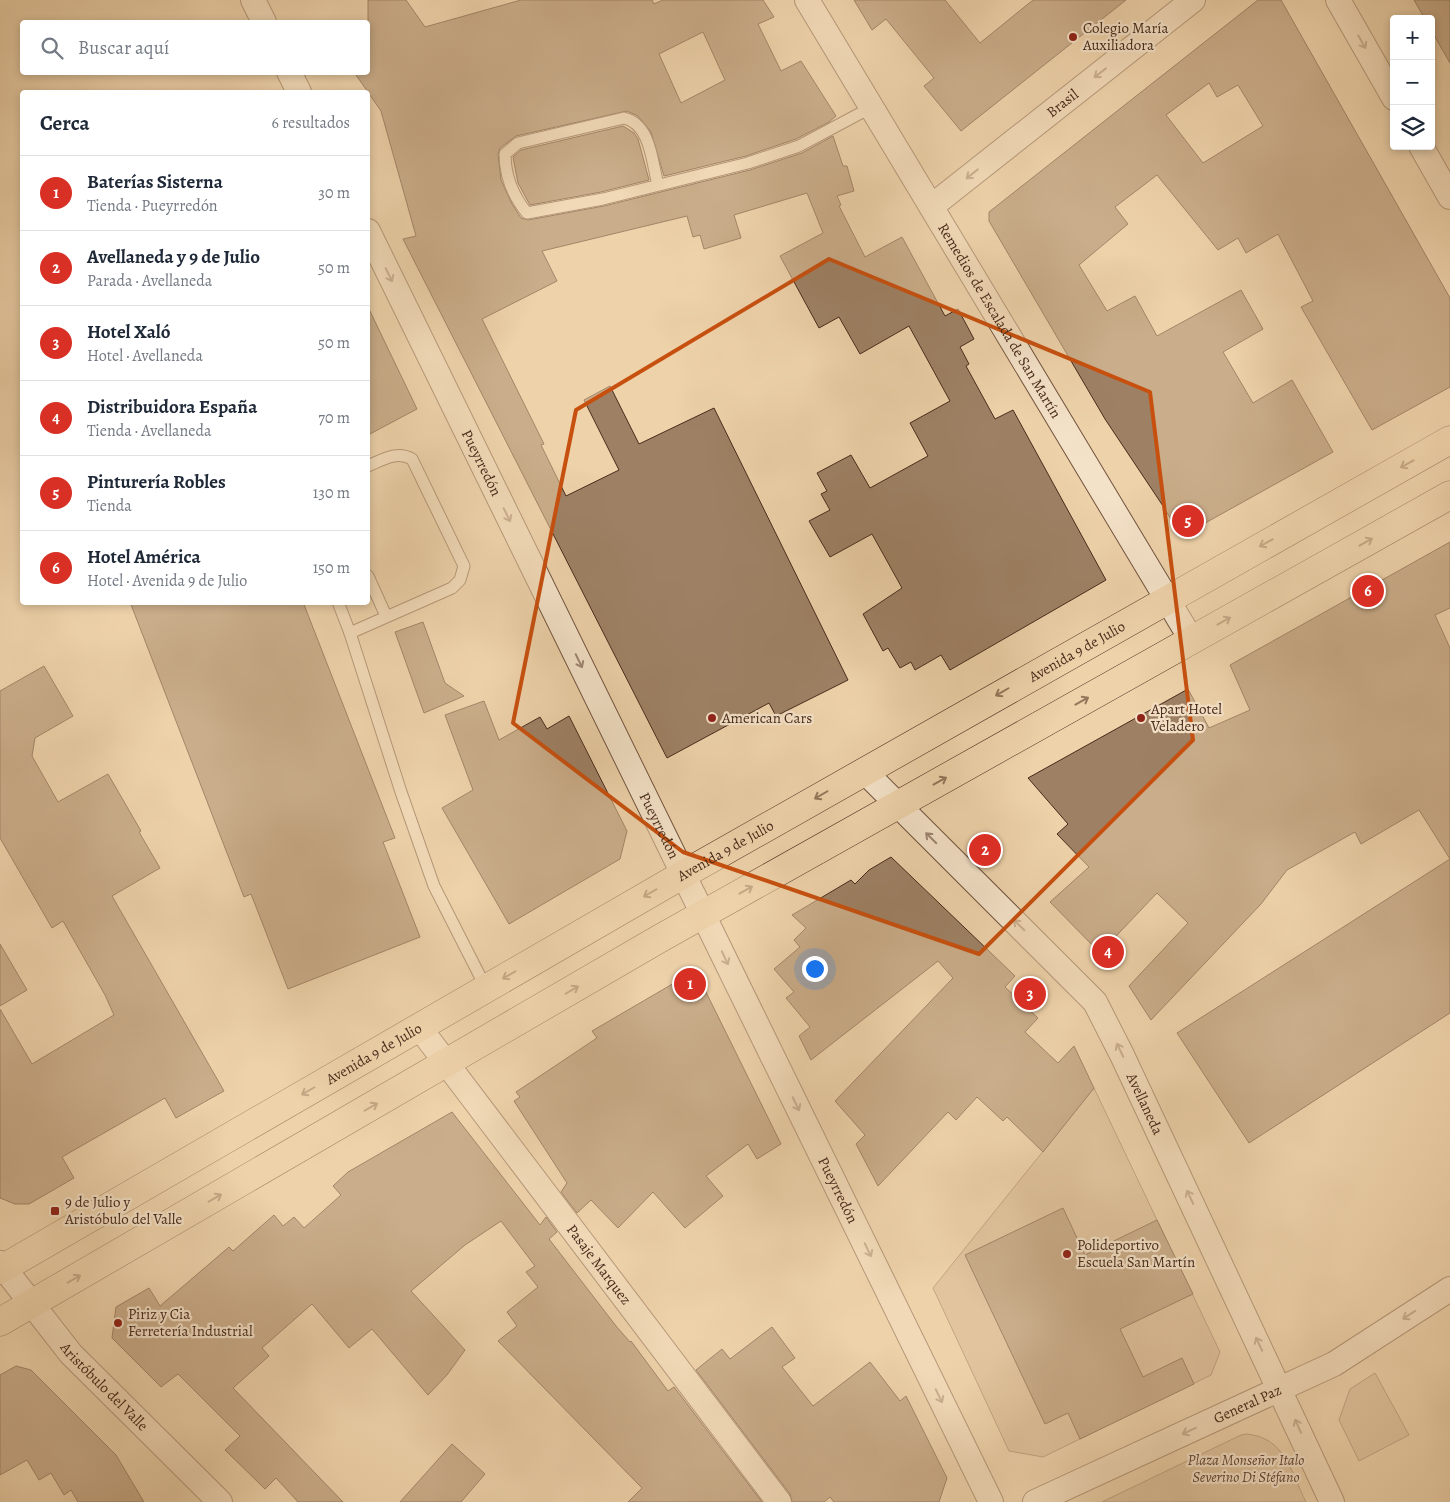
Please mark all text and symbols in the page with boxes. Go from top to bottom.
map controls [1390,15,1435,150]
button: + [1390,15,1435,60]
place label: Colegio María Auxiliadora [1082,18,1169,55]
search box [20,20,370,75]
marker: Colegio María Auxiliadora [1067,31,1079,43]
icon: search [38,34,66,62]
text: Buscar aquí [78,35,169,61]
one-way arrow [1357,35,1367,50]
button: − [1390,60,1435,105]
one-way arrow [1094,68,1107,79]
street label: Brasil [1042,84,1083,122]
button: layers [1390,105,1435,150]
text: Cerca [40,109,90,137]
text: 6 resultados [272,112,350,134]
one-way arrow [966,168,979,179]
text: Baterías Sisterna [87,169,223,195]
text: 1 [53,182,59,204]
text: 30 m [318,182,350,204]
text: Tienda · Pueyrredón [87,195,218,217]
street label: Remedios de Escalada de San Martín [933,219,1066,422]
text: Avellaneda y 9 de Julio [87,244,260,270]
text: 2 [52,257,60,279]
text: 50 m [318,257,350,279]
one-way arrow [385,267,394,282]
text: Parada · Avellaneda [87,270,212,292]
text: Hotel Xaló [87,319,170,345]
text: 3 [53,332,59,354]
text: 50 m [318,332,350,354]
text: Hotel · Avellaneda [87,345,203,367]
text: Distribuidora España [87,394,257,420]
text: 4 [52,407,60,429]
text: 70 m [318,407,350,429]
text: Tienda · Avellaneda [87,420,212,442]
street label: Pueyrredón [457,426,506,499]
one-way arrow [1400,459,1415,469]
text: Pinturería Robles [87,469,226,495]
text: 5 [53,482,59,504]
text: 130 m [313,482,350,504]
text: Tienda [87,495,132,517]
pin: 5 [1172,502,1204,540]
one-way arrow [503,507,513,522]
one-way arrow [1358,537,1372,547]
one-way arrow [1259,539,1273,549]
text: Hotel América [87,544,201,570]
text: 6 [52,557,60,579]
text: 150 m [313,557,350,579]
text: Hotel · Avenida 9 de Julio [87,570,247,592]
pin: 6 [1352,572,1384,610]
street label: Avenida 9 de Julio [1024,616,1129,687]
one-way arrow [1216,616,1230,626]
one-way arrow [575,653,584,668]
one-way arrow [996,688,1010,698]
one-way arrow [1074,696,1089,705]
place label: Apart Hotel Veladero [1150,699,1222,736]
place label: American Cars [721,708,812,728]
marker: American Cars [706,712,718,724]
marker: Apart Hotel Veladero [1135,712,1147,724]
one-way arrow [933,775,947,785]
street label: Pueyrredón [635,789,684,862]
one-way arrow [814,790,829,800]
street label: Avenida 9 de Julio [673,815,777,886]
pin: 2 [969,831,1001,869]
one-way arrow [925,832,937,844]
one-way arrow [739,885,753,895]
one-way arrow [644,889,658,899]
one-way arrow [1013,919,1025,932]
pin: 4 [1092,933,1124,971]
one-way arrow [720,950,730,965]
your location [802,956,828,982]
pin: 1 [674,965,706,1003]
one-way arrow [503,970,517,980]
pin: 3 [1014,975,1046,1013]
one-way arrow [564,985,578,995]
street label: Avenida 9 de Julio [321,1018,425,1090]
one-way arrow [1115,1043,1124,1058]
street label: Avellaneda [1121,1069,1168,1138]
one-way arrow [301,1086,316,1096]
one-way arrow [792,1096,801,1111]
one-way arrow [363,1102,378,1112]
street label: Pueyrredón [813,1153,863,1227]
one-way arrow [1185,1190,1194,1205]
place label: 9 de Julio y Aristóbulo del Valle [64,1192,182,1229]
one-way arrow [207,1192,221,1202]
marker: 9 de Julio y Aristóbulo del Valle [49,1205,61,1217]
street label: Pasaje Marquez [562,1220,636,1309]
place label: Polideportivo Escuela San Martín [1077,1235,1195,1272]
one-way arrow [864,1242,873,1257]
marker: Polideportivo Escuela San Martín [1061,1248,1073,1260]
one-way arrow [67,1274,81,1284]
place label: Piriz y Cia Ferretería Industrial [128,1304,253,1341]
one-way arrow [1402,1310,1416,1321]
marker: Piriz y Cia Ferretería Industrial [112,1317,124,1329]
one-way arrow [1254,1337,1264,1352]
street label: Aristóbulo del Valle [55,1338,153,1435]
street label: General Paz [1210,1380,1285,1428]
one-way arrow [935,1388,944,1403]
one-way arrow [1292,1419,1302,1434]
one-way arrow [1182,1426,1197,1436]
park label: Plaza Monseñor Italo Severino Di Stéfano [1188,1450,1304,1487]

